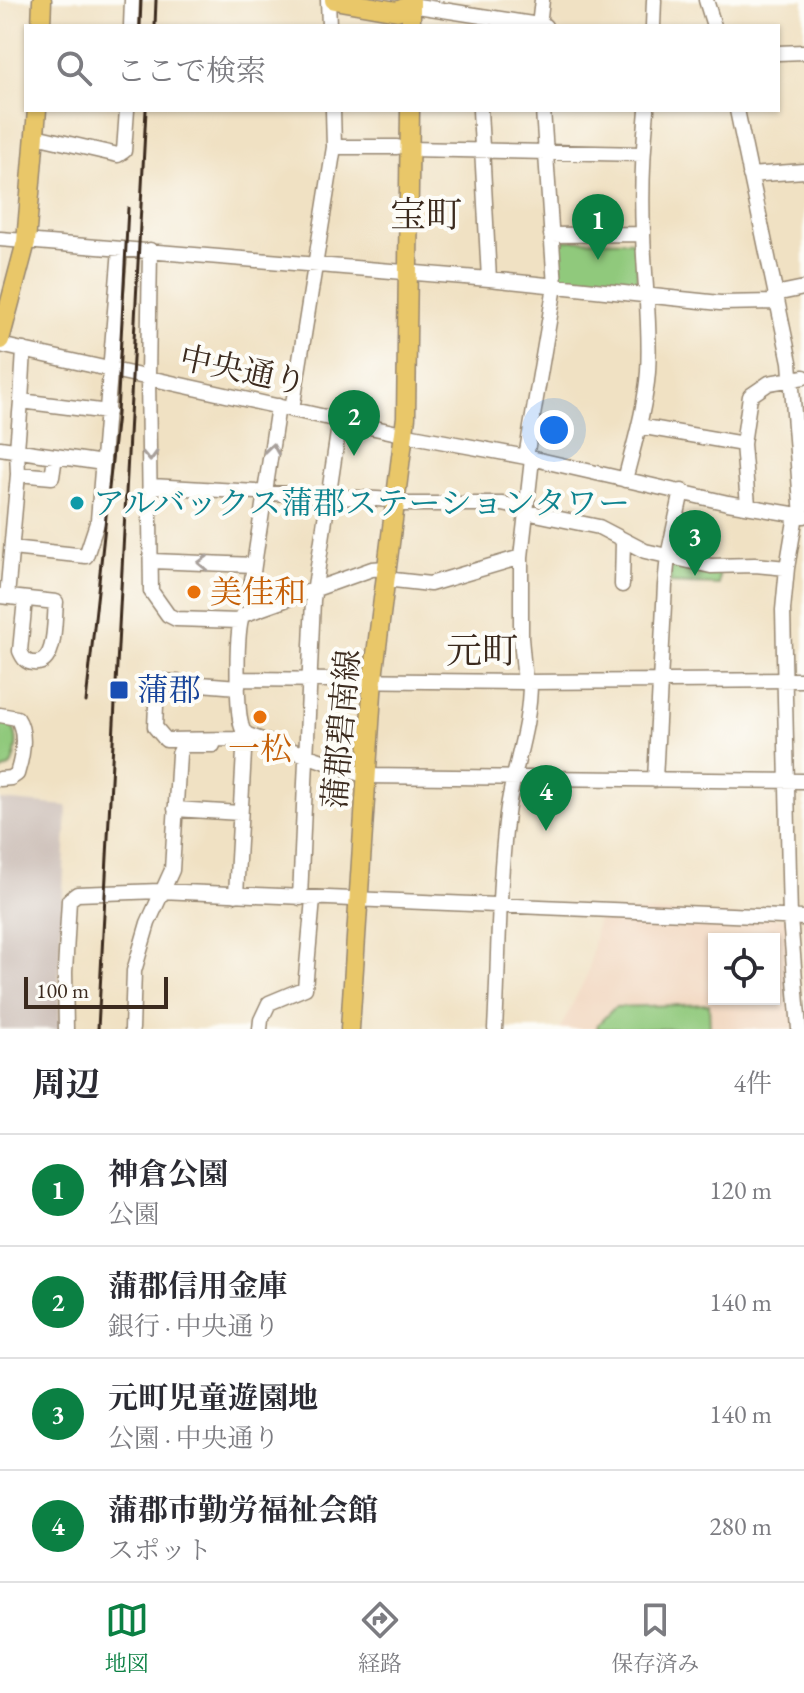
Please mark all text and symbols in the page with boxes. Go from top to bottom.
search box [24,24,780,112]
icon: search [52,46,96,90]
text: ここで検索 [116,51,266,90]
district label: 宝町 [390,191,462,238]
pin: 1 [572,194,624,260]
street label: 中央通り [176,336,310,404]
pin: 2 [328,390,380,456]
your location [534,410,574,450]
one-way arrow [263,443,280,456]
one-way arrow [141,450,159,463]
place label: アルバックス蒲郡ステーションタワー [93,482,630,524]
marker: アルバックス蒲郡ステーションタワー [68,494,86,512]
pin: 3 [669,510,721,576]
one-way arrow [196,554,209,571]
place label: 美佳和 [210,571,306,613]
marker: 美佳和 [185,583,203,601]
district label: 元町 [446,627,518,674]
street label: 蒲郡碧南線 [313,647,369,811]
place label: 蒲郡 [137,669,201,711]
marker: 蒲郡 [108,679,130,701]
marker: 一松 [251,708,269,726]
place label: 一松 [228,728,292,770]
pin: 4 [520,765,572,831]
map controls [708,933,780,1005]
button: locate [708,933,780,1005]
scale bar [24,973,168,1009]
text: 100 m [36,976,89,1005]
text: 周辺 [32,1062,100,1106]
text: 4件 [734,1066,772,1100]
text: 神倉公園 [108,1154,228,1193]
text: 1 [51,1173,65,1207]
text: 120 m [709,1173,772,1207]
text: 公園 [108,1197,160,1231]
text: 蒲郡信用金庫 [108,1266,288,1305]
text: 2 [51,1285,65,1319]
text: 140 m [709,1285,772,1319]
text: 銀行 · 中央通り [108,1309,280,1343]
text: 元町児童遊園地 [108,1378,318,1417]
text: 3 [51,1397,65,1431]
text: 140 m [709,1397,772,1431]
text: 公園 · 中央通り [108,1421,280,1455]
text: 蒲郡市勤労福祉会館 [108,1490,378,1529]
text: 4 [51,1509,65,1543]
text: 280 m [709,1509,772,1543]
text: スポット [108,1533,212,1567]
tab: 地図 [105,1598,149,1678]
tab: 経路 [358,1598,402,1678]
tab: 保存済み [611,1598,699,1678]

